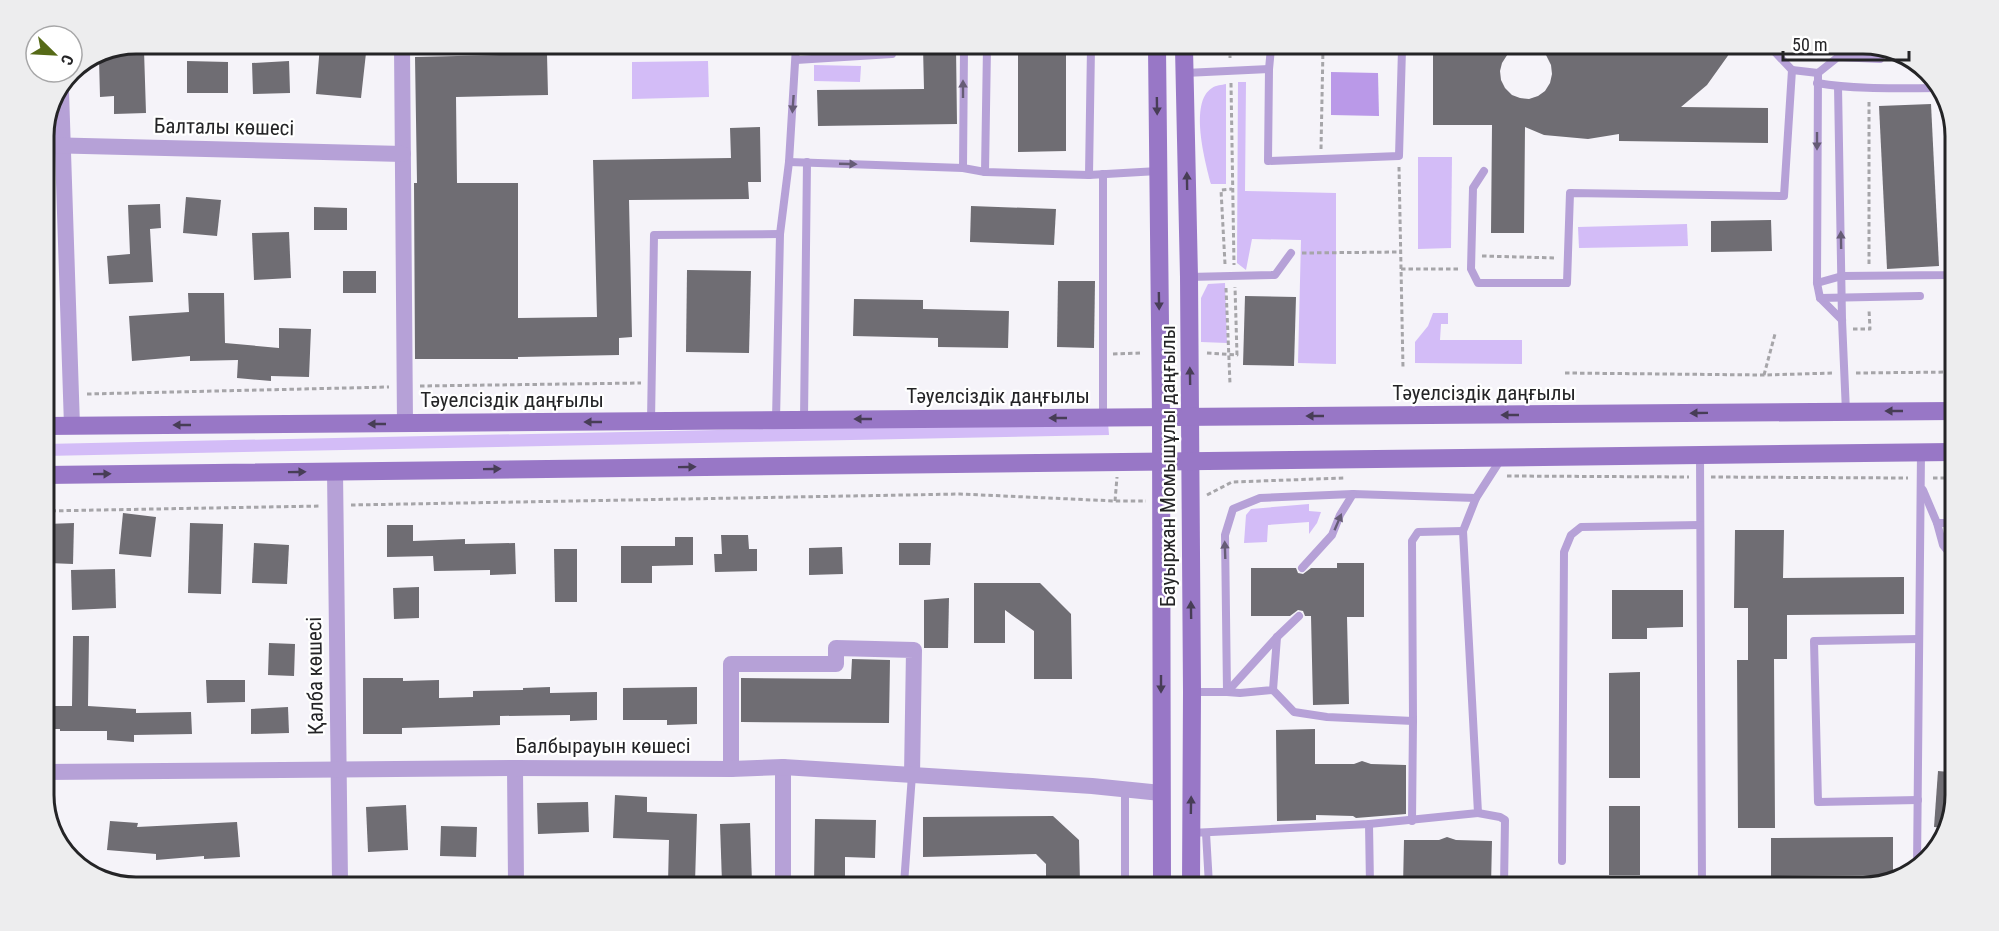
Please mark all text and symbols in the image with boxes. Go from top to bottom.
north arrow [24,24,84,84]
scale bar [1783,24,1909,62]
text: 50 m [1792,34,1827,55]
text: С [57,52,78,68]
one-way arrow [958,80,968,99]
one-way arrow [788,95,798,114]
one-way arrow [1152,97,1162,116]
street label: Балталы көшесі [154,114,294,140]
one-way arrow [1812,132,1822,151]
one-way arrow [838,159,857,168]
one-way arrow [1183,172,1192,191]
one-way arrow [1836,231,1846,250]
one-way arrow [1155,292,1164,311]
street label: Бауыржан Момышұлы даңғылы [1156,325,1180,607]
one-way arrow [1185,367,1195,386]
street label: Тәуелсіздік даңғылы [1392,381,1576,405]
street label: Тәуелсіздік даңғылы [906,384,1090,408]
street label: Тәуелсіздік даңғылы [420,388,604,412]
one-way arrow [1885,406,1904,416]
one-way arrow [1690,409,1709,418]
one-way arrow [1501,410,1520,420]
one-way arrow [1306,411,1325,421]
one-way arrow [1049,413,1068,423]
one-way arrow [854,414,873,424]
one-way arrow [583,417,602,427]
one-way arrow [367,419,386,429]
one-way arrow [172,420,191,430]
one-way arrow [678,462,697,472]
one-way arrow [483,464,502,474]
one-way arrow [288,467,307,476]
one-way arrow [93,469,112,479]
one-way arrow [1333,514,1342,531]
one-way arrow [1221,540,1230,559]
one-way arrow [1186,601,1196,620]
street label: Қалба көшесі [302,617,328,735]
one-way arrow [1156,675,1166,694]
street label: Балбырауын көшесі [515,734,691,758]
one-way arrow [1186,796,1196,815]

